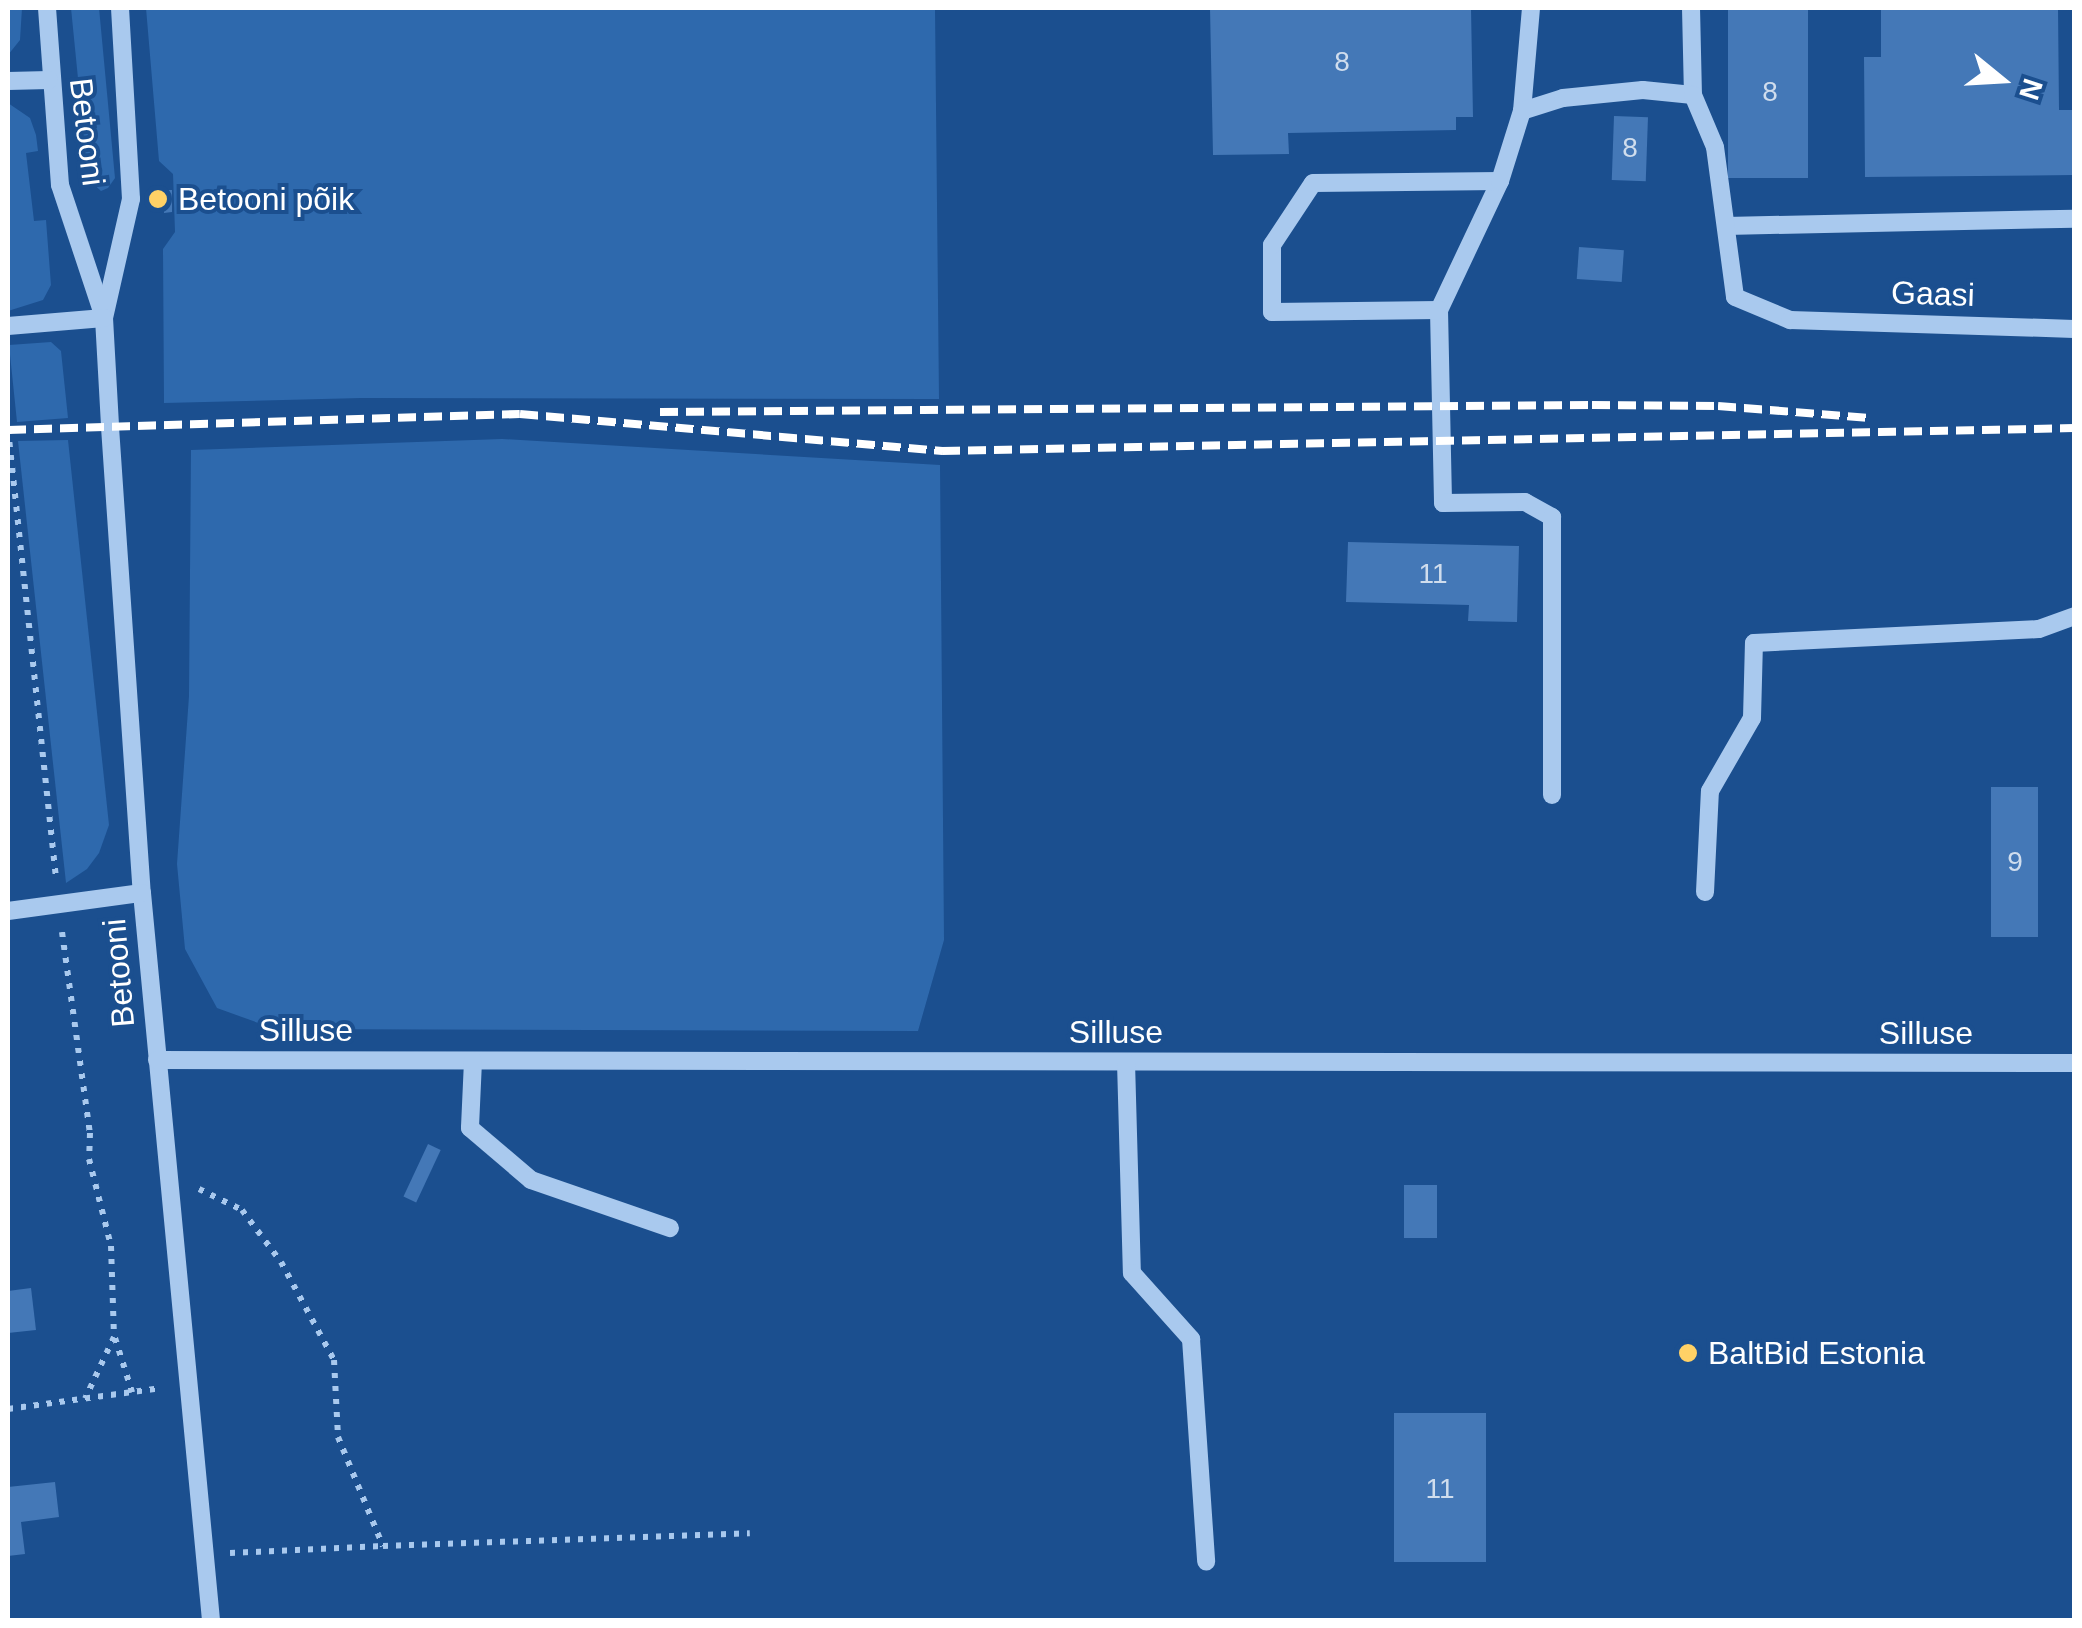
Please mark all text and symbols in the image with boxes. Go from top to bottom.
north arrow [1952,30,2052,130]
house number: 8 [1334,45,1350,79]
house number: 8 [1762,75,1778,109]
text: N [2013,75,2049,104]
street label: Betooni [61,76,113,188]
house number: 8 [1622,131,1638,165]
place label: Betooni põik [178,180,354,218]
marker: Betooni põik [147,188,169,210]
street label: Gaasi [1891,273,1975,315]
house number: 11 [1418,557,1448,591]
house number: 9 [2007,845,2023,879]
street label: Betooni [95,917,143,1029]
street label: Silluse [259,1011,353,1049]
street label: Silluse [1069,1013,1163,1051]
street label: Silluse [1879,1014,1973,1052]
place label: BaltBid Estonia [1708,1334,1925,1372]
marker: BaltBid Estonia [1677,1342,1699,1364]
house number: 11 [1425,1472,1455,1506]

